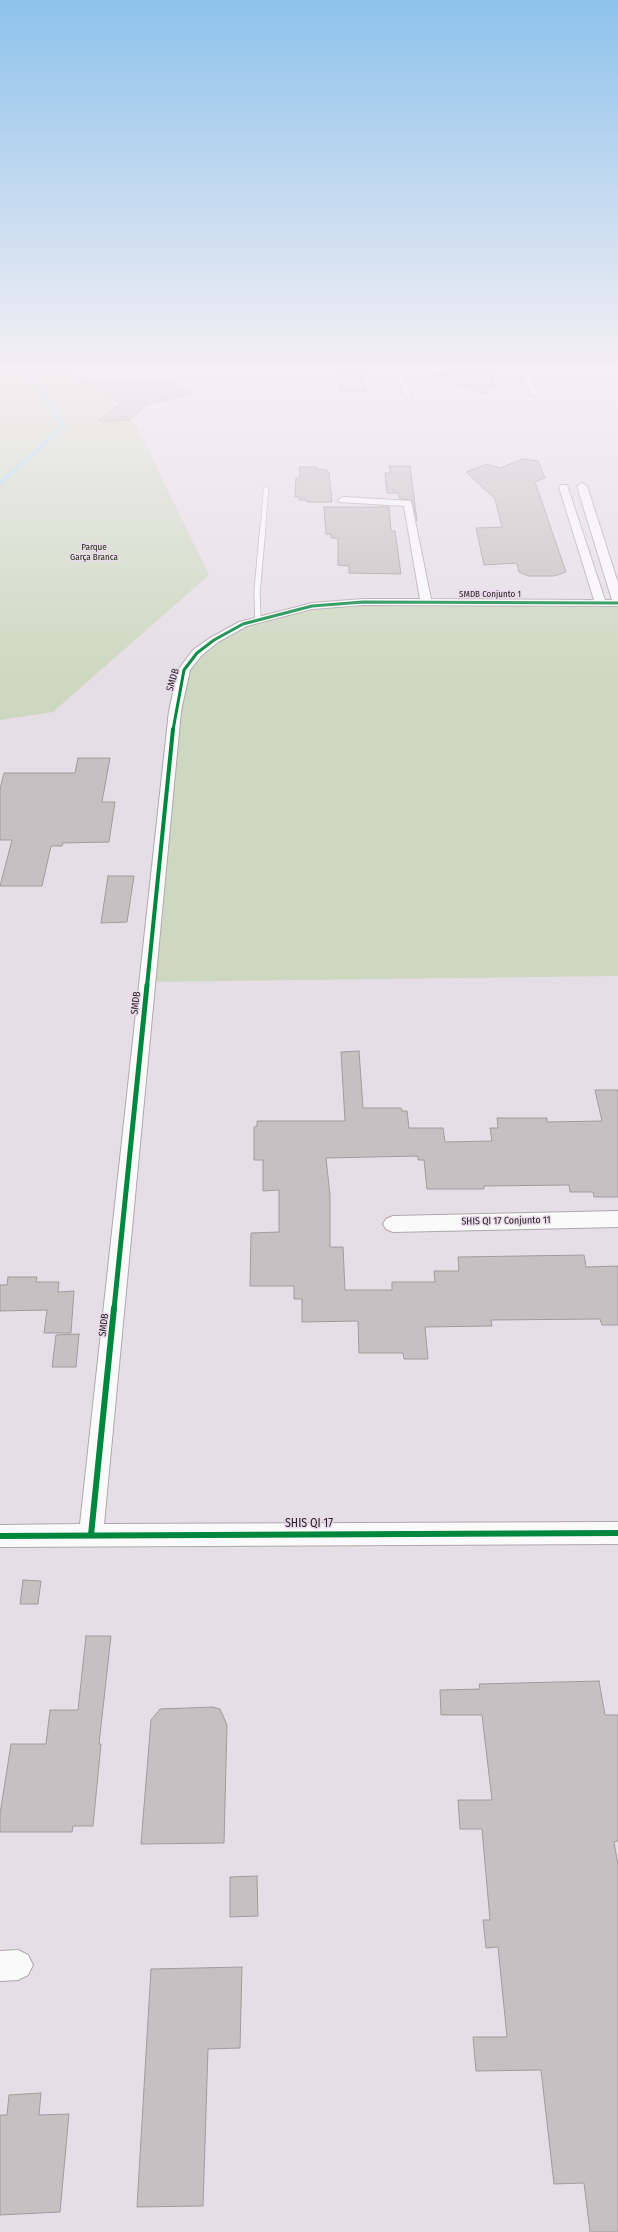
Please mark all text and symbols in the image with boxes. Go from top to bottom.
park label: Parque Garça Branca [70,542,118,563]
street label: SMDB Conjunto 1 [459,589,521,599]
street label: SMDB [164,667,182,693]
street label: SMDB [129,991,143,1015]
street label: SHIS QI 17 Conjunto 11 [461,1214,551,1228]
street label: SMDB [97,1313,111,1337]
street label: SHIS QI 17 [285,1517,333,1531]

